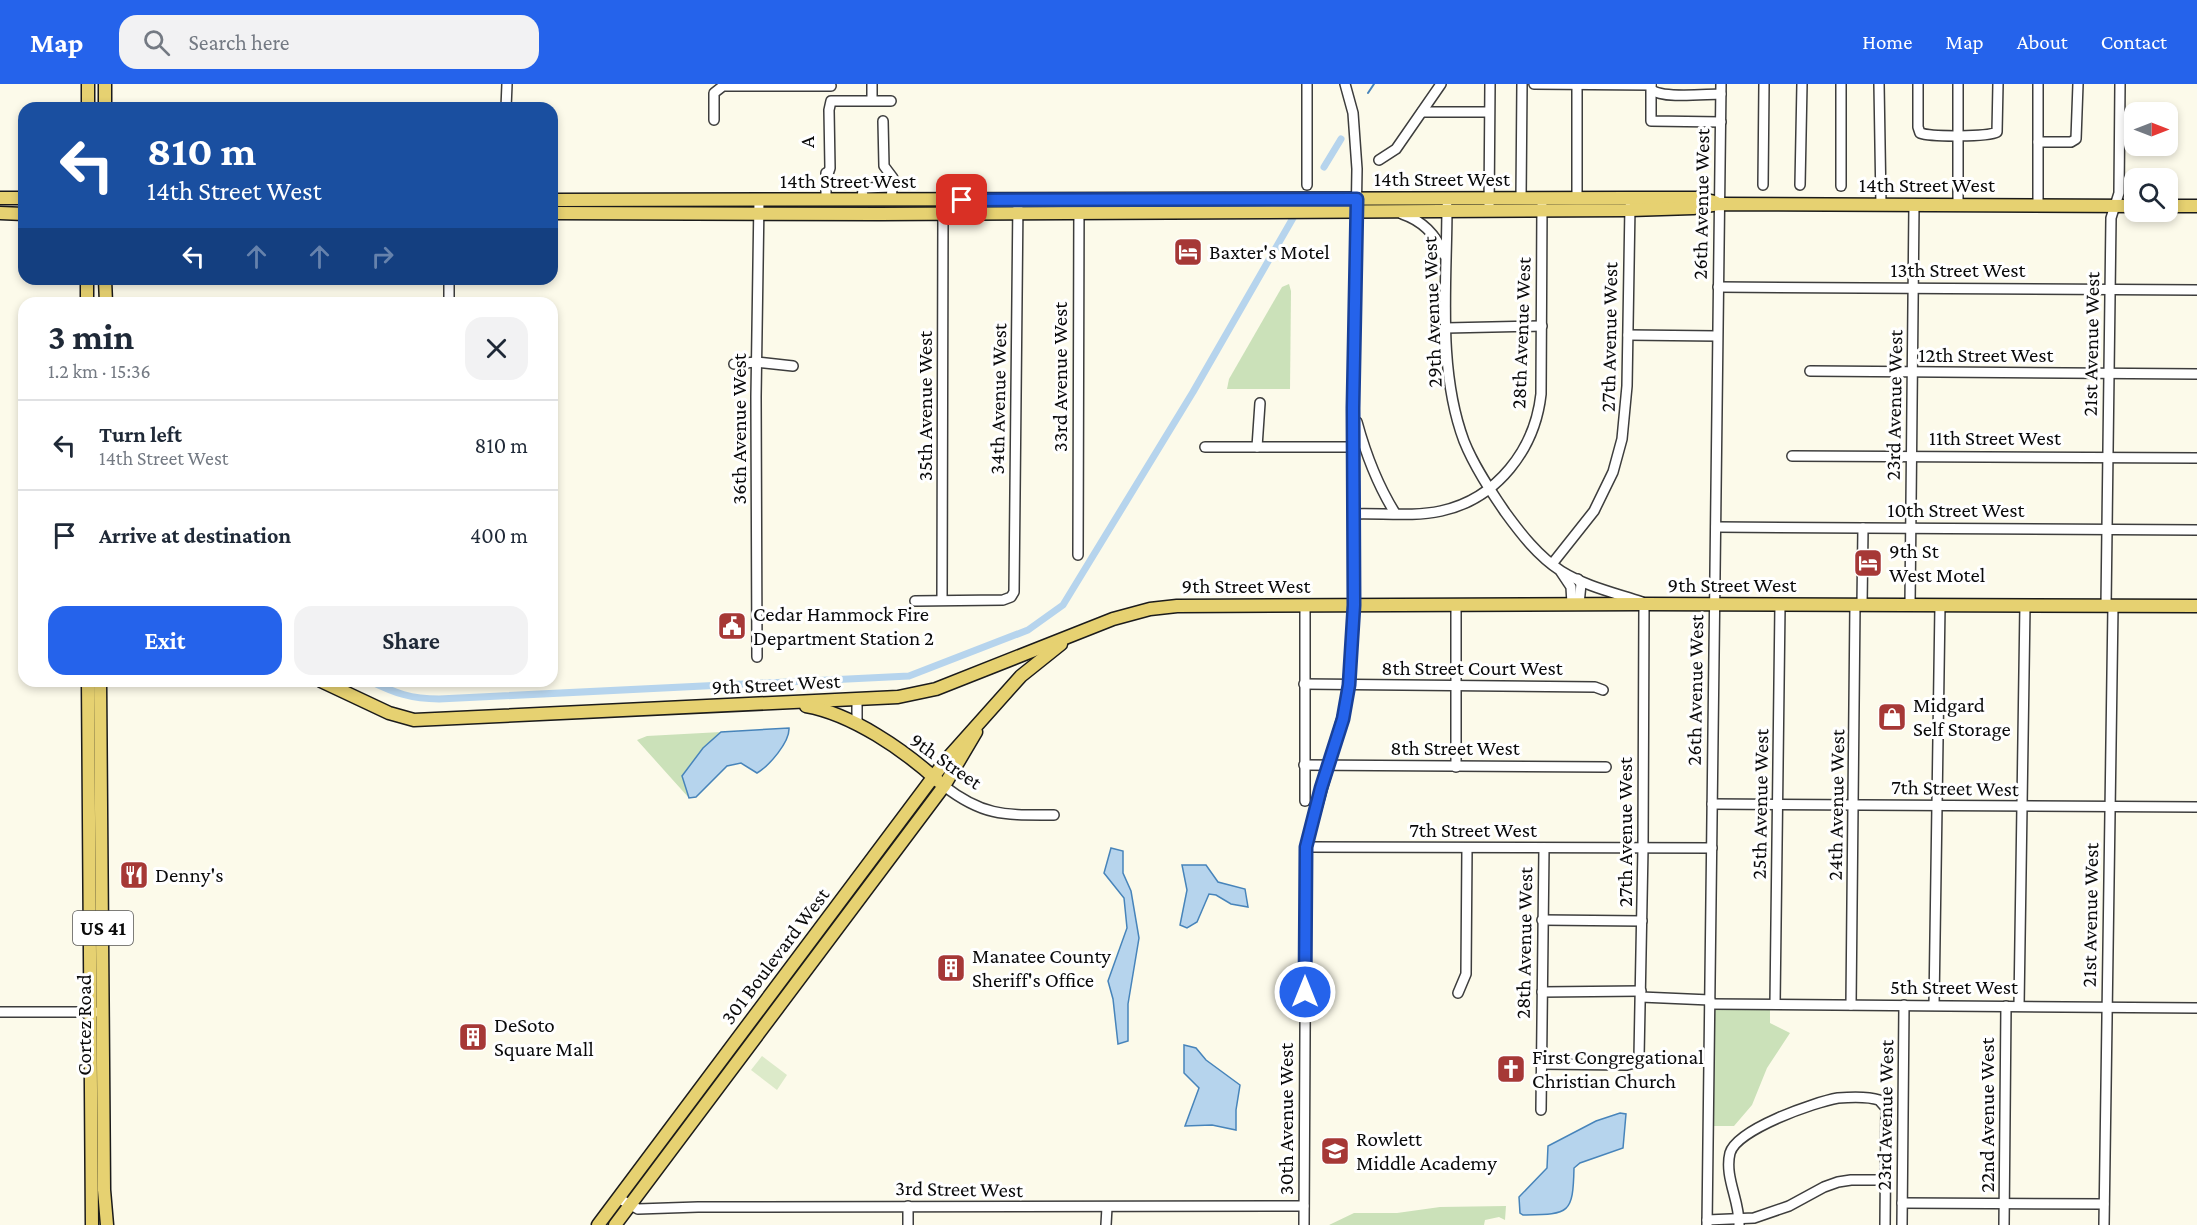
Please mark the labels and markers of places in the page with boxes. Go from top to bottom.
pin [936,174,987,225]
hotel icon: Baxter's Motel [1172,236,1204,268]
place label: Baxter's Motel [1209,240,1330,264]
place label: 9th St West Motel [1889,539,1985,587]
hotel icon: 9th St West Motel [1852,547,1884,579]
place label: Cedar Hammock Fire Department Station 2 [753,602,934,650]
public building icon: Cedar Hammock Fire Department Station 2 [716,610,748,642]
place label: Midgard Self Storage [1913,693,2011,741]
shop icon: Midgard Self Storage [1876,701,1908,733]
restaurant icon: Denny's [118,859,150,891]
place label: Denny's [155,863,223,887]
place label: Manatee County Sheriff's Office [972,944,1111,992]
building icon: Manatee County Sheriff's Office [935,952,967,984]
place label: DeSoto Square Mall [494,1013,594,1061]
building icon: DeSoto Square Mall [457,1021,489,1053]
place label: First Congregational Christian Church [1532,1045,1704,1093]
church icon: First Congregational Christian Church [1495,1053,1527,1085]
place label: Rowlett Middle Academy [1356,1127,1497,1175]
school or university icon: Rowlett Middle Academy [1319,1135,1351,1167]

